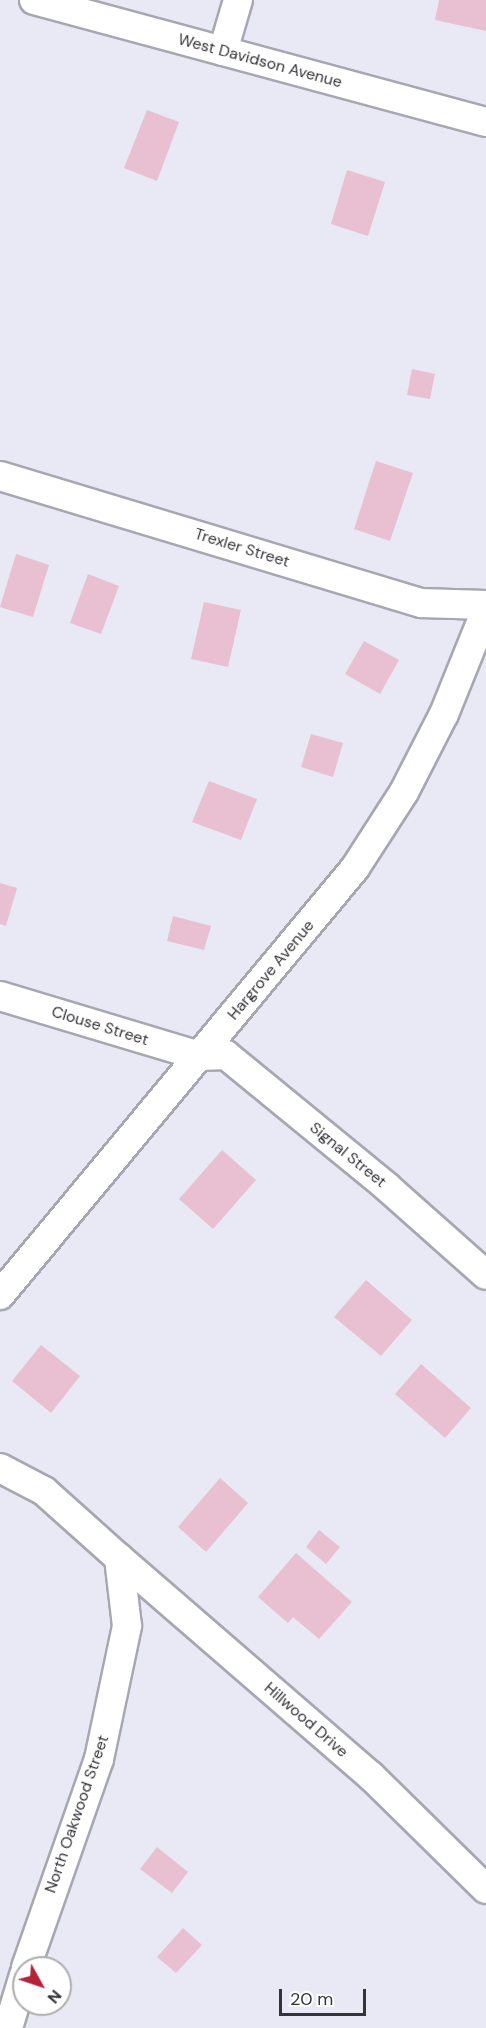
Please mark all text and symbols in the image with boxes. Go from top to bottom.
street label: West Davidson Avenue [176,30,344,92]
street label: Trexler Street [192,524,292,572]
street label: Hargrove Avenue [224,916,318,1024]
street label: Clouse Street [49,1002,151,1050]
street label: Signal Street [306,1118,390,1192]
street label: Hillwood Drive [260,1678,352,1762]
street label: North Oakwood Street [41,1732,113,1896]
north arrow [12,1956,72,2016]
scale bar [282,1977,369,2015]
text: N [43,1985,66,2008]
text: 20 m [290,1987,333,2011]

